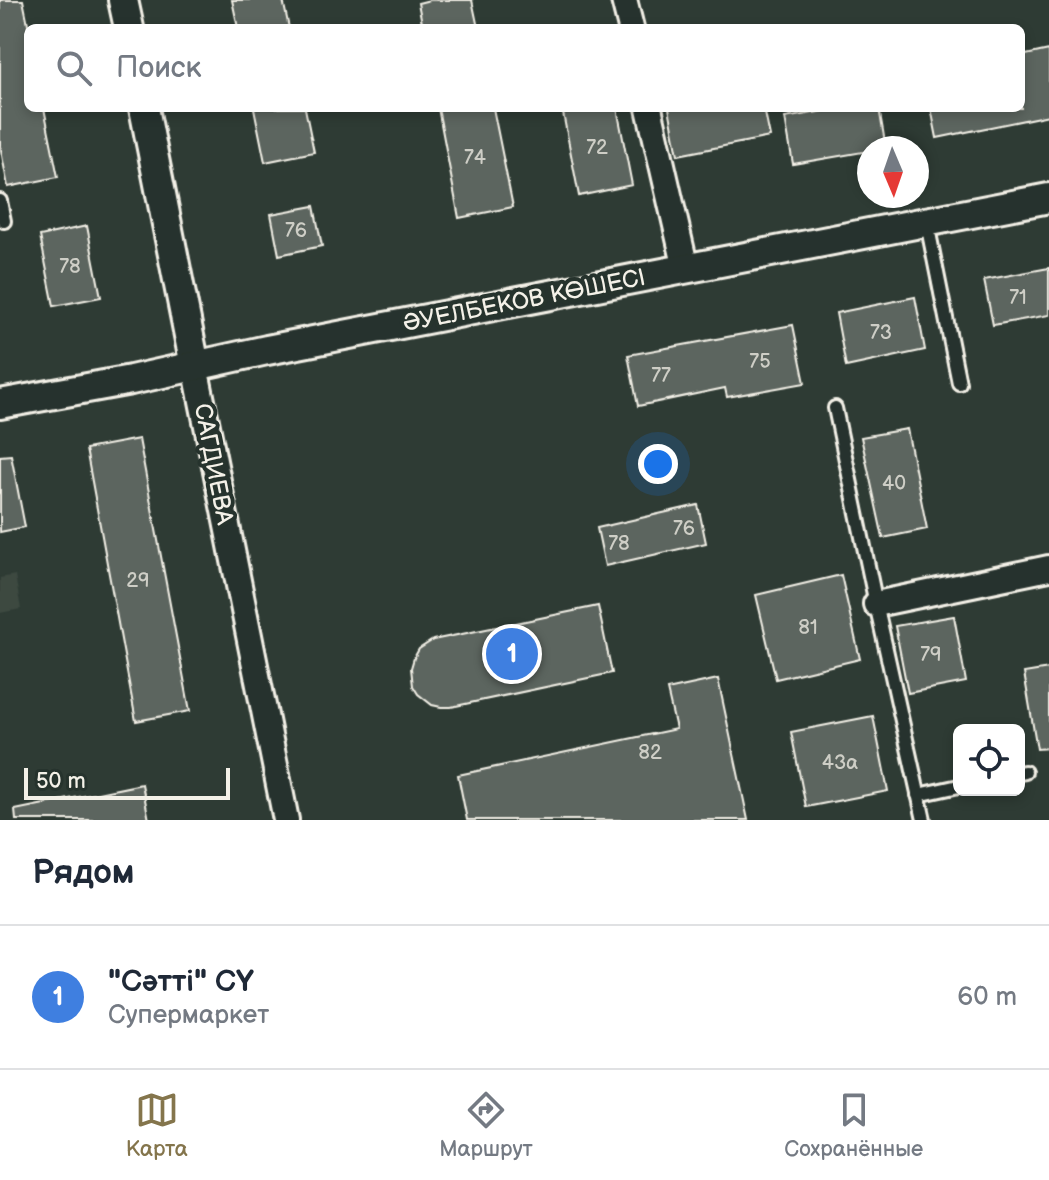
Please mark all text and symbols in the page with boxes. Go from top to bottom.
search box [24,24,1025,112]
icon: search [52,46,96,90]
text: Поиск [116,50,202,86]
house number: 72 [586,136,608,160]
north arrow [857,136,929,208]
house number: 74 [464,146,486,170]
house number: 76 [285,219,307,243]
house number: 78 [59,255,81,279]
street label: ӘУЕЛБЕКОВ КӨШЕСІ [400,263,648,338]
house number: 71 [1009,286,1027,310]
house number: 73 [870,321,892,345]
house number: 75 [749,350,771,374]
house number: 77 [651,364,671,388]
street label: САГДИЕВА [188,401,240,528]
your location [638,444,678,484]
house number: 40 [882,472,906,496]
house number: 76 [673,517,695,541]
house number: 78 [608,532,630,556]
house number: 29 [126,569,150,593]
house number: 81 [798,616,818,640]
pin: 1 [486,624,538,684]
house number: 79 [920,643,942,667]
map controls [953,724,1025,796]
button: locate [953,724,1025,796]
house number: 82 [638,741,662,765]
house number: 43а [822,751,858,775]
scale bar [24,764,230,800]
text: 50 m [36,768,86,795]
text: Рядом [32,852,134,893]
text: "Сәтті" СY [108,964,254,1000]
text: 1 [53,982,63,1013]
text: 60 m [957,982,1017,1013]
text: Супермаркет [108,1000,269,1031]
tab: Карта [126,1088,188,1163]
tab: Маршрут [439,1088,533,1163]
tab: Сохранённые [784,1088,923,1163]

